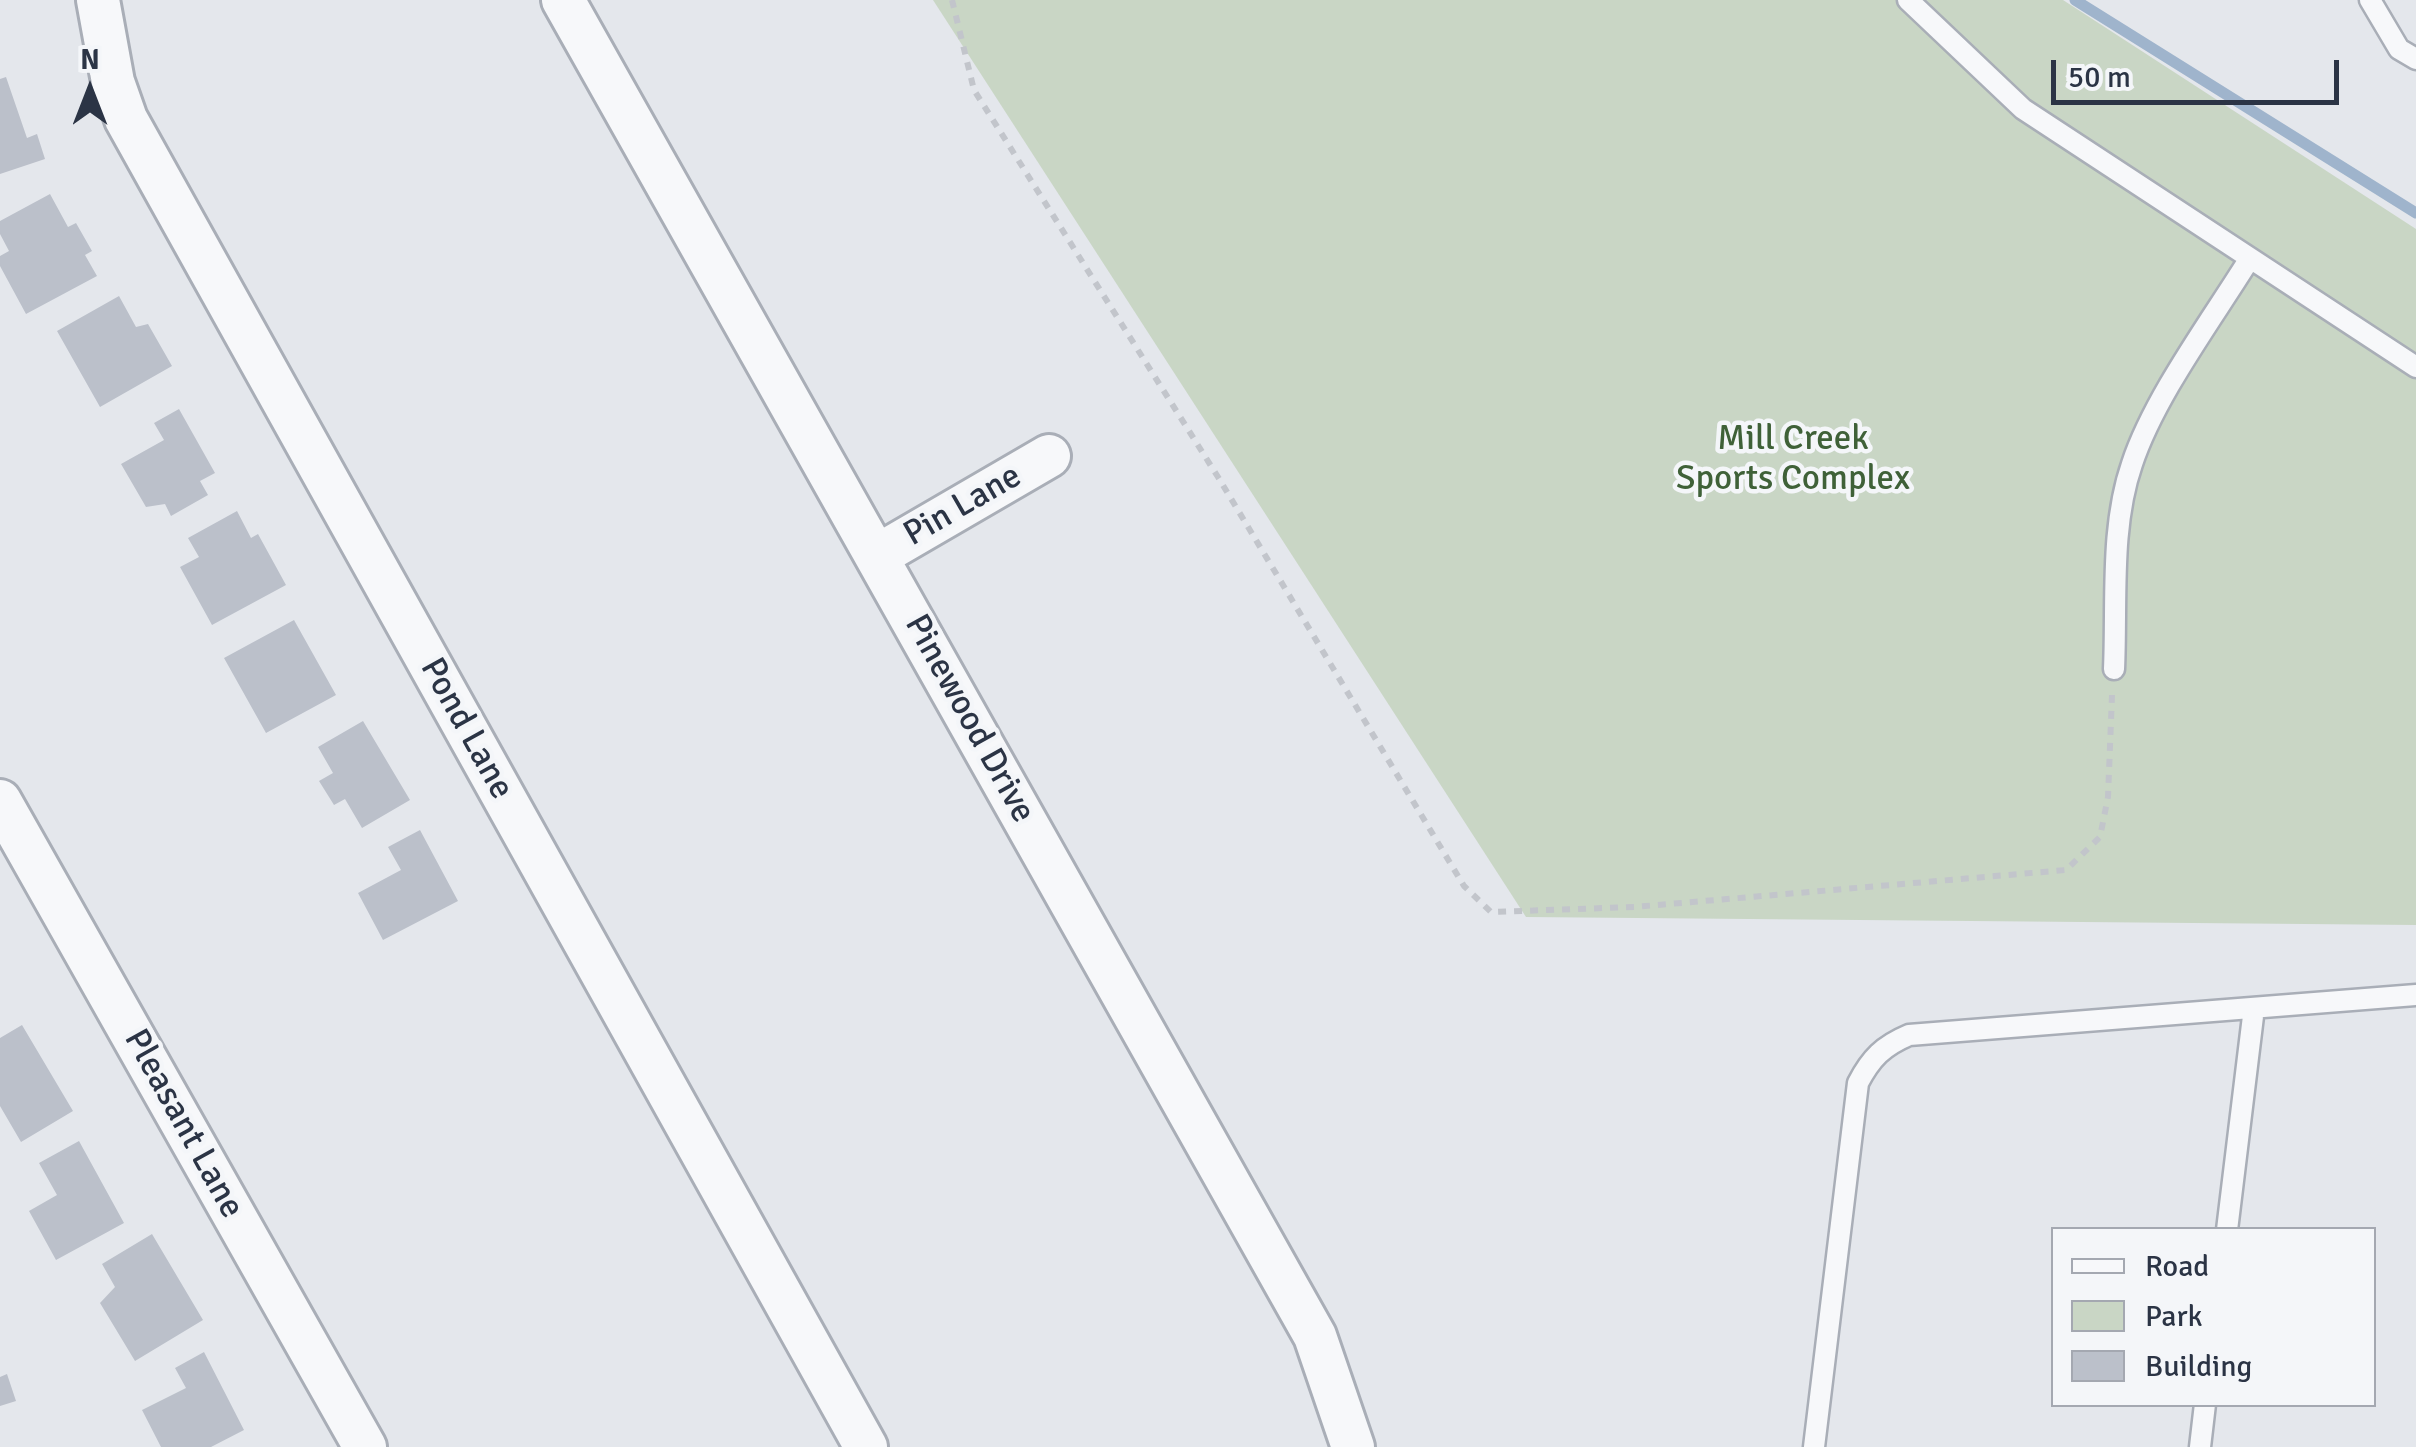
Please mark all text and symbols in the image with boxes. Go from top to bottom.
north arrow [40,40,140,140]
scale bar [2056,40,2344,102]
text: N [80,43,100,77]
text: 50 m [2068,59,2131,96]
park label: Mill Creek Sports Complex [1676,419,1910,501]
street label: Pin Lane [897,456,1029,556]
street label: Pinewood Drive [895,608,1043,830]
street label: Pond Lane [410,651,522,807]
street label: Pleasant Lane [114,1022,252,1226]
legend [2051,1227,2376,1407]
text: Road [2145,1248,2209,1285]
text: Park [2145,1298,2203,1335]
text: Building [2145,1348,2252,1385]

